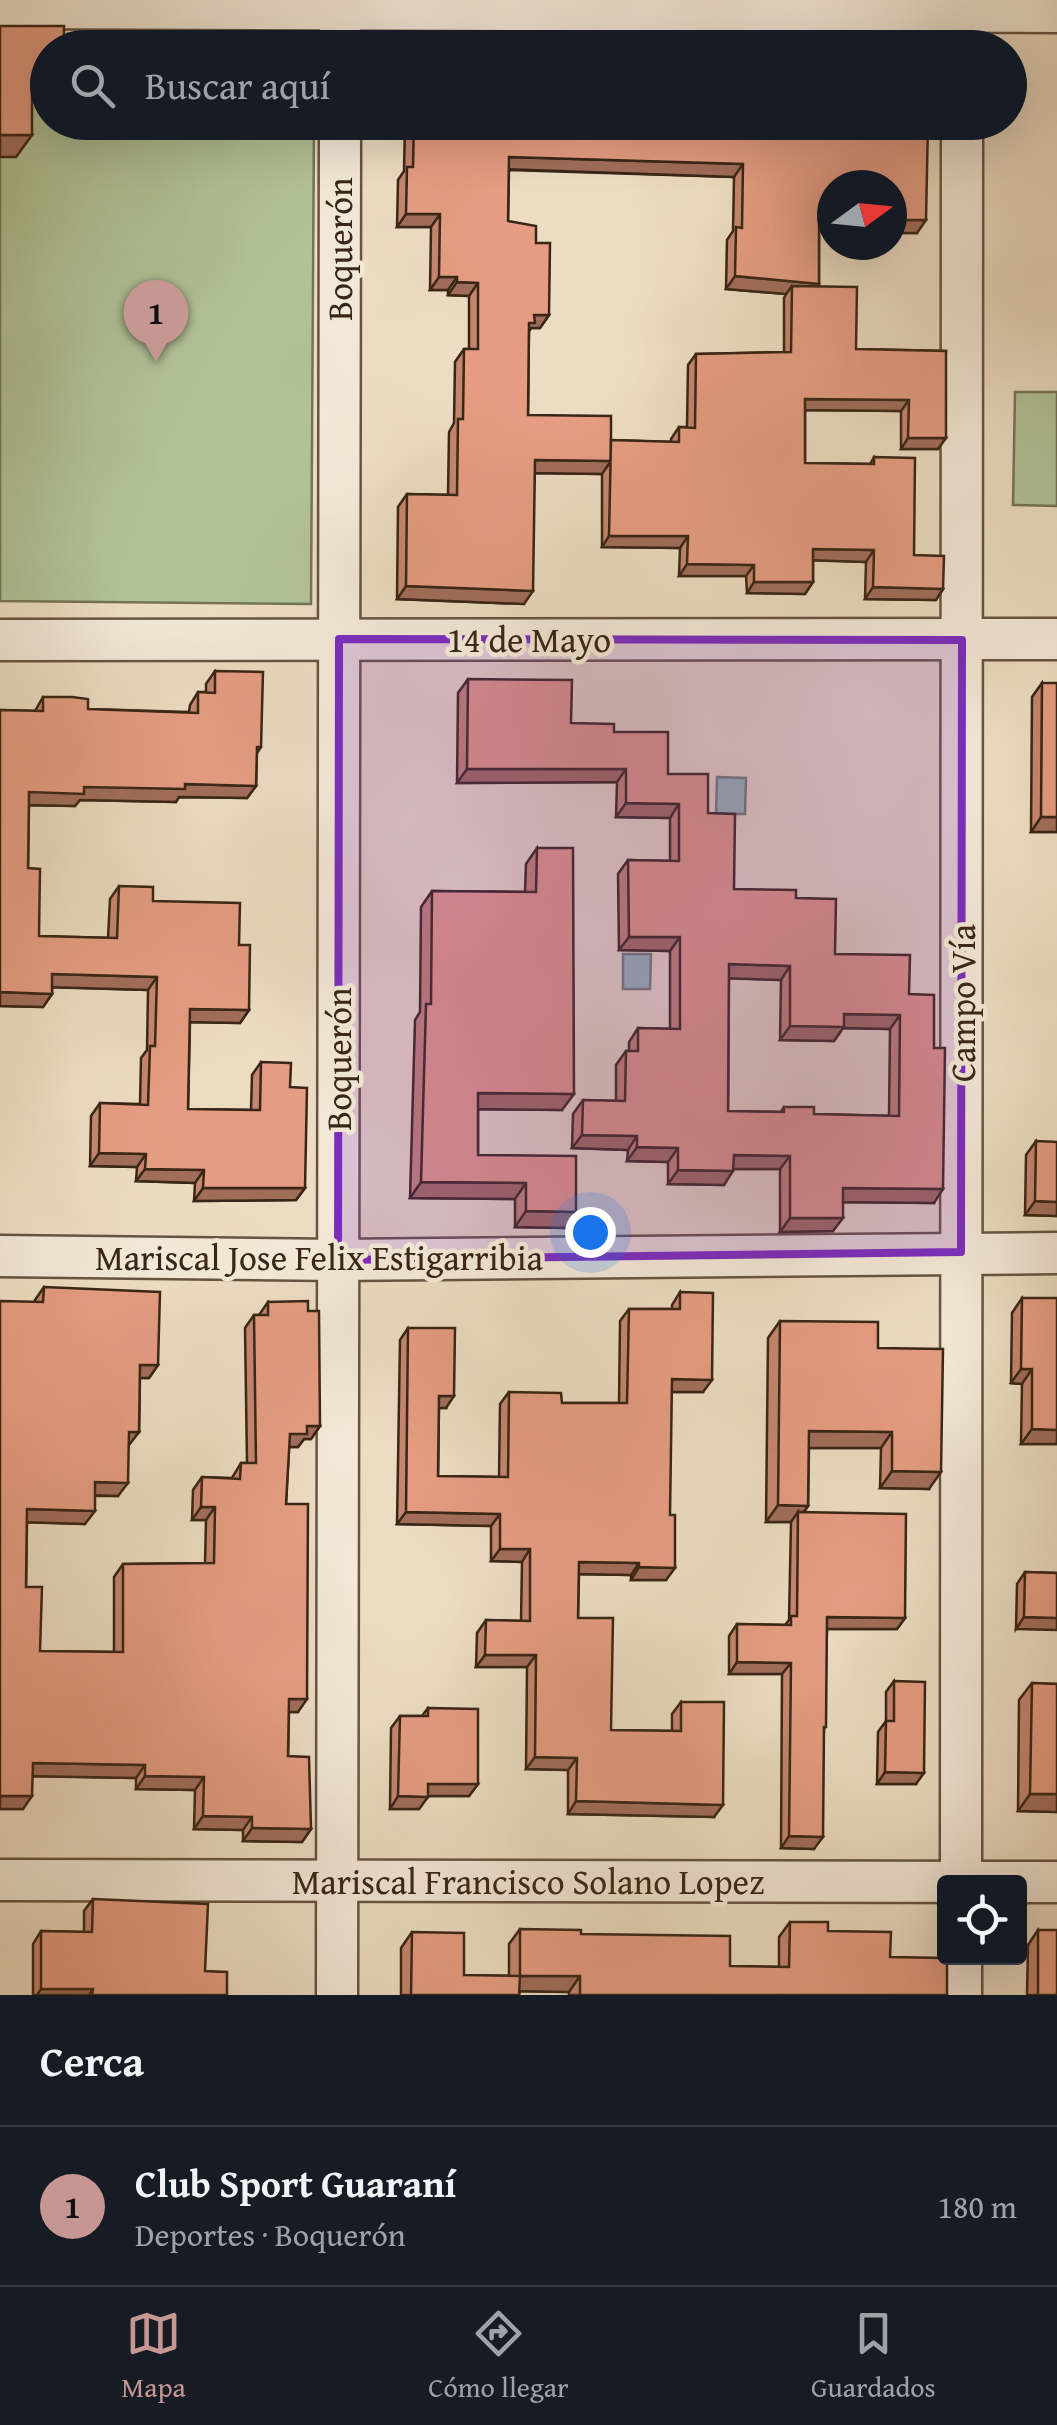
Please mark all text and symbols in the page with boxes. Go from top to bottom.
search box [30,30,1027,140]
text: Buscar aquí [145,57,330,113]
icon: search [65,58,120,113]
north arrow [817,170,907,260]
street label: Boquerón [314,177,365,321]
pin: 1 [124,280,188,362]
street label: 14 de Mayo [447,614,611,665]
street label: Campo Vía [937,924,988,1082]
street label: Boquerón [313,987,364,1131]
your location [565,1207,616,1258]
street label: Mariscal Jose Felix Estigarribia [95,1232,543,1283]
street label: Mariscal Francisco Solano Lopez [292,1856,764,1907]
map controls [937,1875,1027,1965]
button: locate [937,1875,1027,1965]
text: Cerca [40,2030,144,2091]
text: Club Sport Guaraní [135,2155,456,2211]
text: 1 [64,2183,81,2230]
text: 180 m [938,2183,1017,2230]
text: Deportes · Boquerón [135,2211,406,2258]
tab: Mapa [121,2306,186,2407]
tab: Cómo llegar [428,2306,569,2407]
tab: Guardados [811,2306,936,2407]

